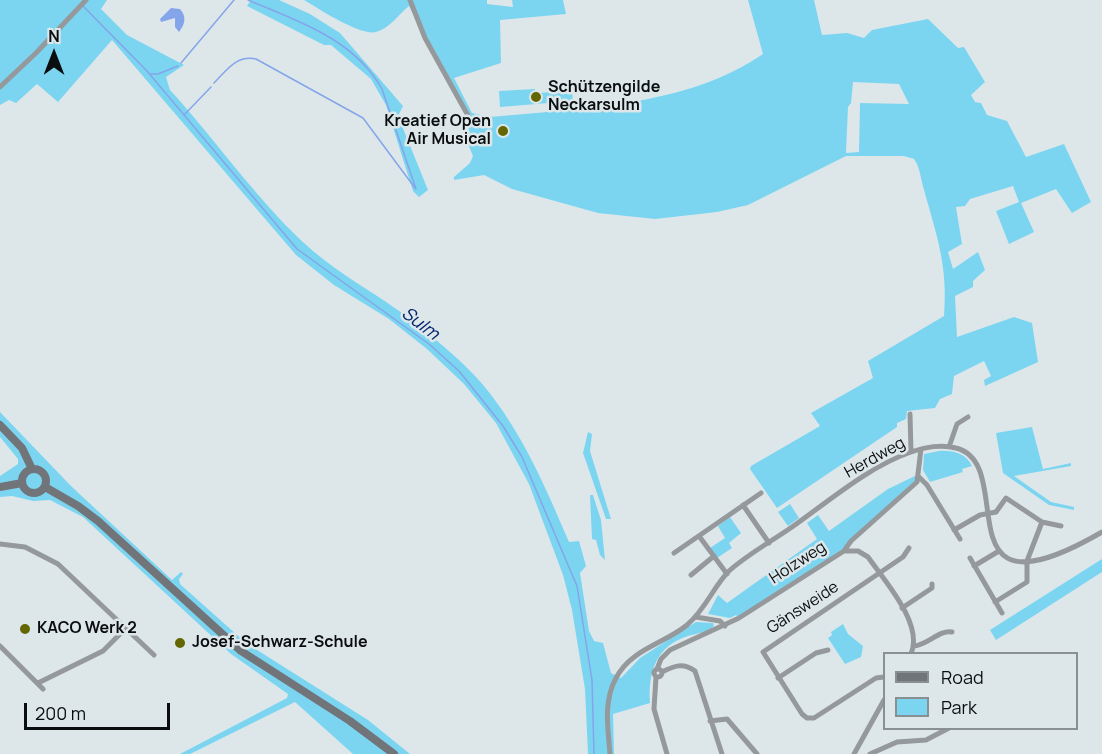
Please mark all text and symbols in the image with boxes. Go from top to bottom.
north arrow [24,24,84,84]
text: N [48,25,60,47]
place label: Schützengilde Neckarsulm [548,78,660,116]
marker: Schützengilde Neckarsulm [529,90,543,104]
place label: Kreatief Open Air Musical [384,112,491,150]
marker: Kreatief Open Air Musical [496,124,510,138]
water label: Sulm [397,303,443,345]
street label: Herdweg [841,434,909,482]
street label: Holzweg [766,538,830,588]
street label: Gänsweide [764,578,842,638]
place label: KACO Werk 2 [37,619,137,639]
marker: KACO Werk 2 [18,622,32,636]
place label: Josef-Schwarz-Schule [192,633,368,653]
marker: Josef-Schwarz-Schule [173,636,187,650]
legend [883,652,1078,730]
text: Road [941,665,984,689]
scale bar [27,691,172,729]
text: Park [941,695,977,719]
text: 200 m [35,701,86,725]

